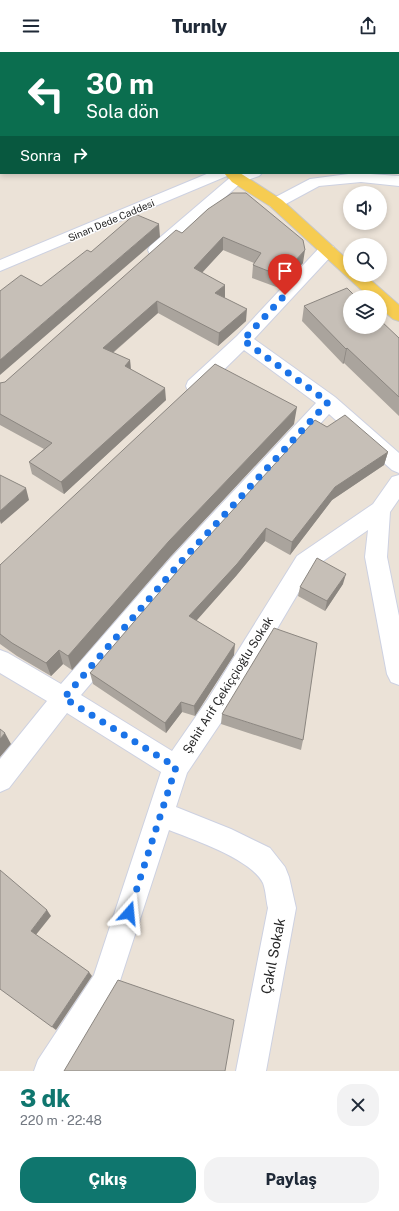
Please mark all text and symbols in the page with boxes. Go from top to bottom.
icon: menu [20,15,42,37]
icon: share [357,15,379,37]
text: Turnly [172,16,227,37]
text: 30 m [86,67,154,100]
icon: left [20,68,72,120]
text: Sola dön [86,101,159,122]
icon: right [69,144,91,166]
text: Sonra [20,147,61,164]
map controls [343,186,387,334]
button: sound [343,186,387,230]
street label: Sinan Dede Caddesi [66,196,156,244]
button: search [343,238,387,282]
pin [268,254,302,295]
icon: arrive [274,260,296,282]
button: layers [343,290,387,334]
street label: Şehit Arif Çekiççioğlu Sokak [180,614,276,756]
position arrow [108,892,150,934]
street label: Çakıl Sokak [258,917,288,995]
text: 3 dk [20,1084,70,1112]
button: close [337,1084,379,1126]
text: 220 m · 22:48 [20,1113,102,1128]
button: Çıkış [20,1157,196,1203]
button: Paylaş [204,1157,379,1203]

